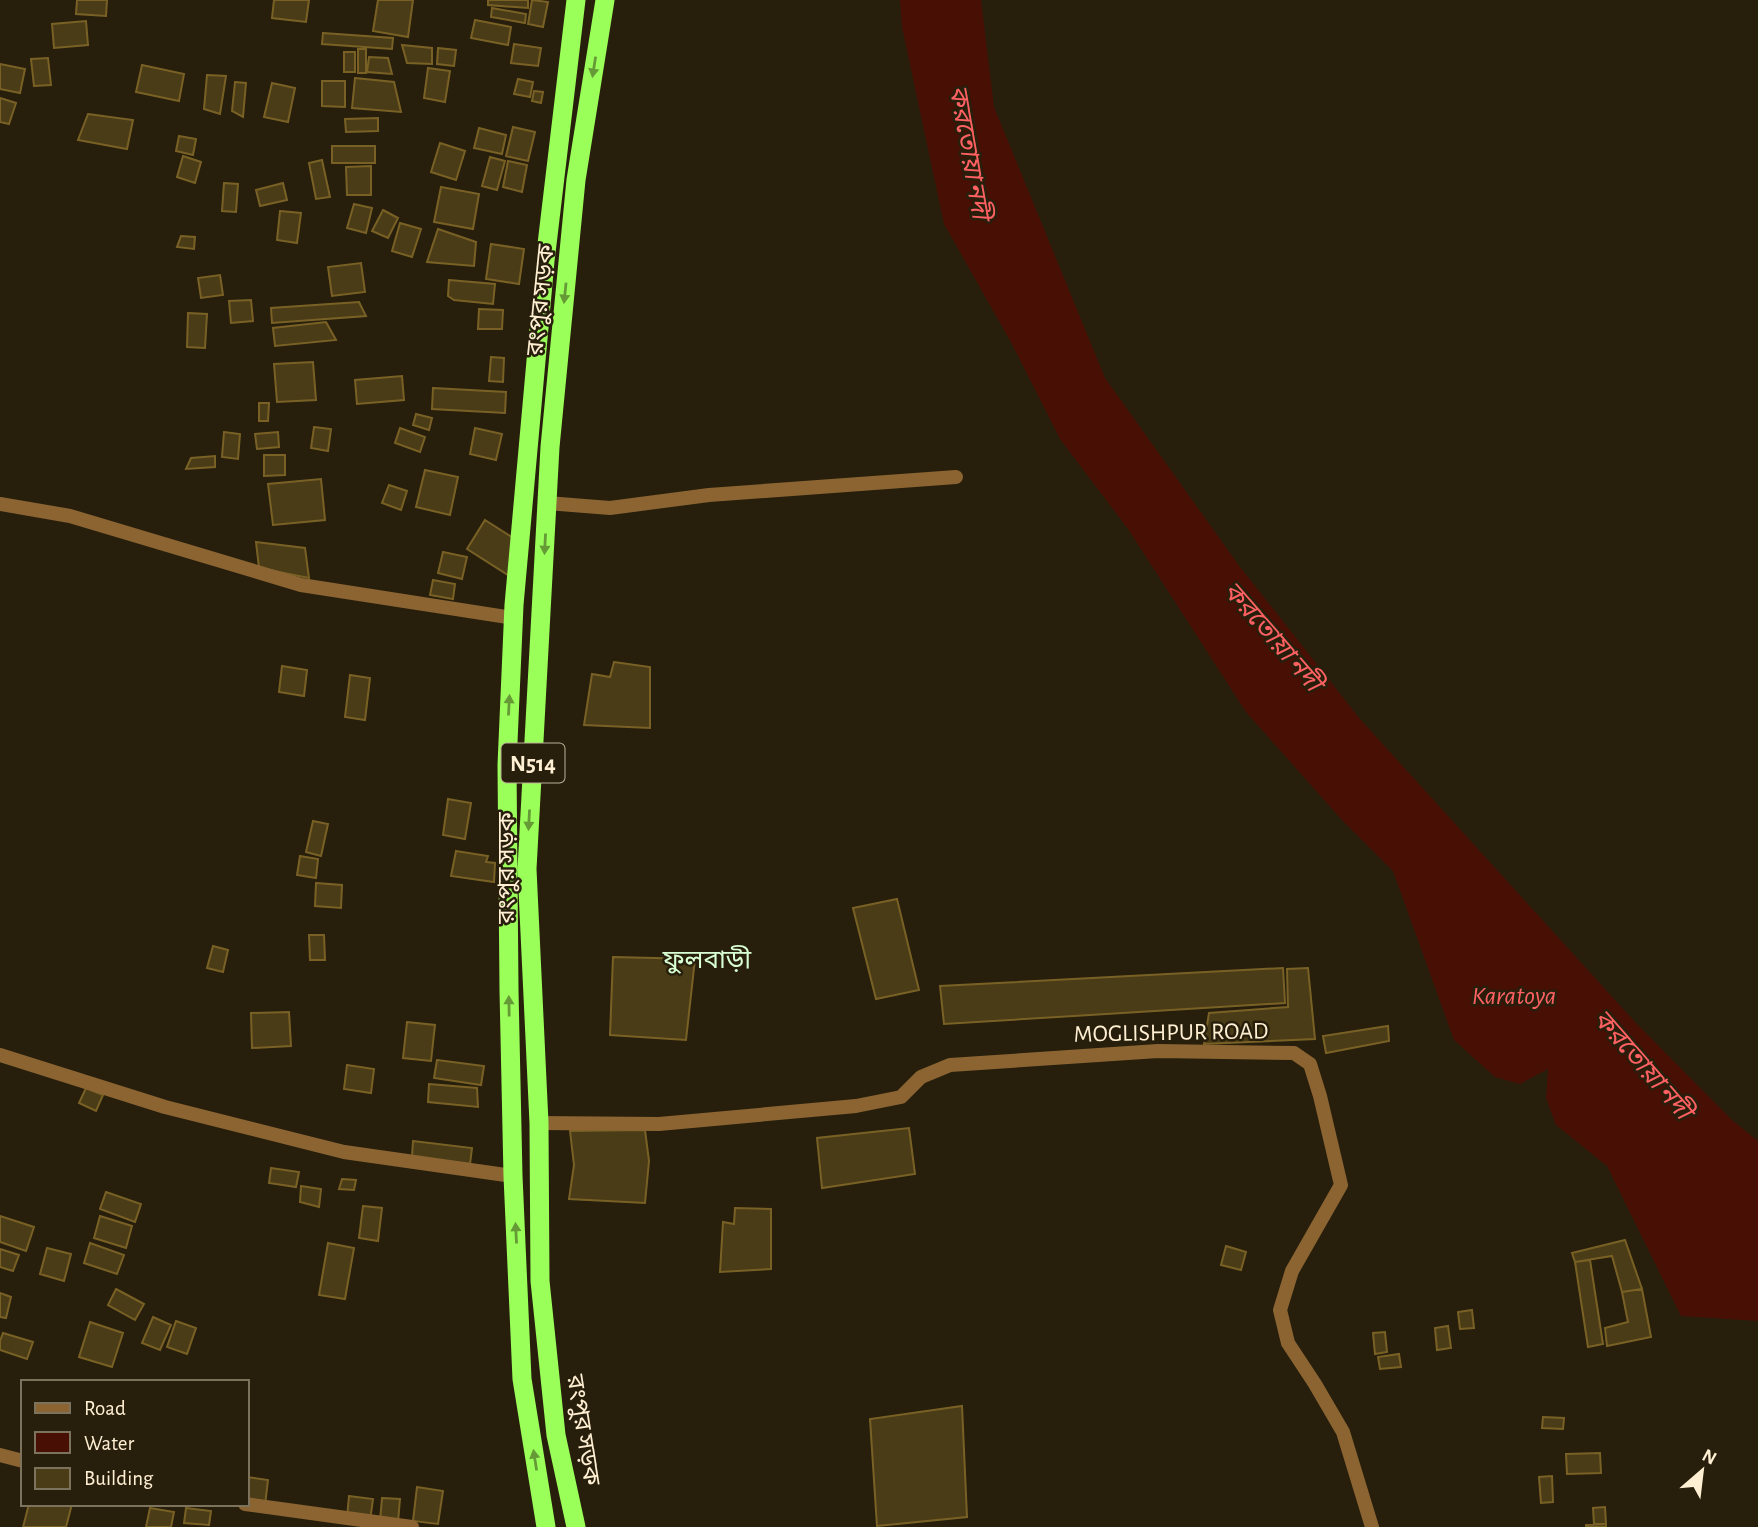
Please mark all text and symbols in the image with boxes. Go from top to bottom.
one-way arrow [588,56,599,78]
water label: করতোয়া নদী [944,83,997,226]
street label: রংপুর সড়ক [523,243,560,358]
one-way arrow [559,282,570,304]
one-way arrow [539,533,550,555]
water label: করতোয়া নদী [1218,575,1332,700]
one-way arrow [504,694,515,716]
road number: N514 [502,744,564,782]
one-way arrow [524,809,535,831]
street label: রংপুর সড়ক [495,812,520,925]
district label: ফুলবাড়ী [662,945,752,974]
water label: Karatoya [1472,983,1556,1009]
one-way arrow [503,995,515,1017]
water label: করতোয়া নদী [1588,1003,1702,1128]
street label: MOGLISHPUR ROAD [1073,1019,1269,1047]
one-way arrow [510,1222,521,1244]
street label: রংপুর সড়ক [561,1372,604,1488]
legend [21,1380,248,1506]
text: Road [84,1398,126,1419]
text: Water [84,1433,134,1454]
north arrow [1667,1436,1737,1506]
text: N [1699,1446,1720,1469]
one-way arrow [529,1449,540,1471]
text: Building [84,1468,154,1489]

